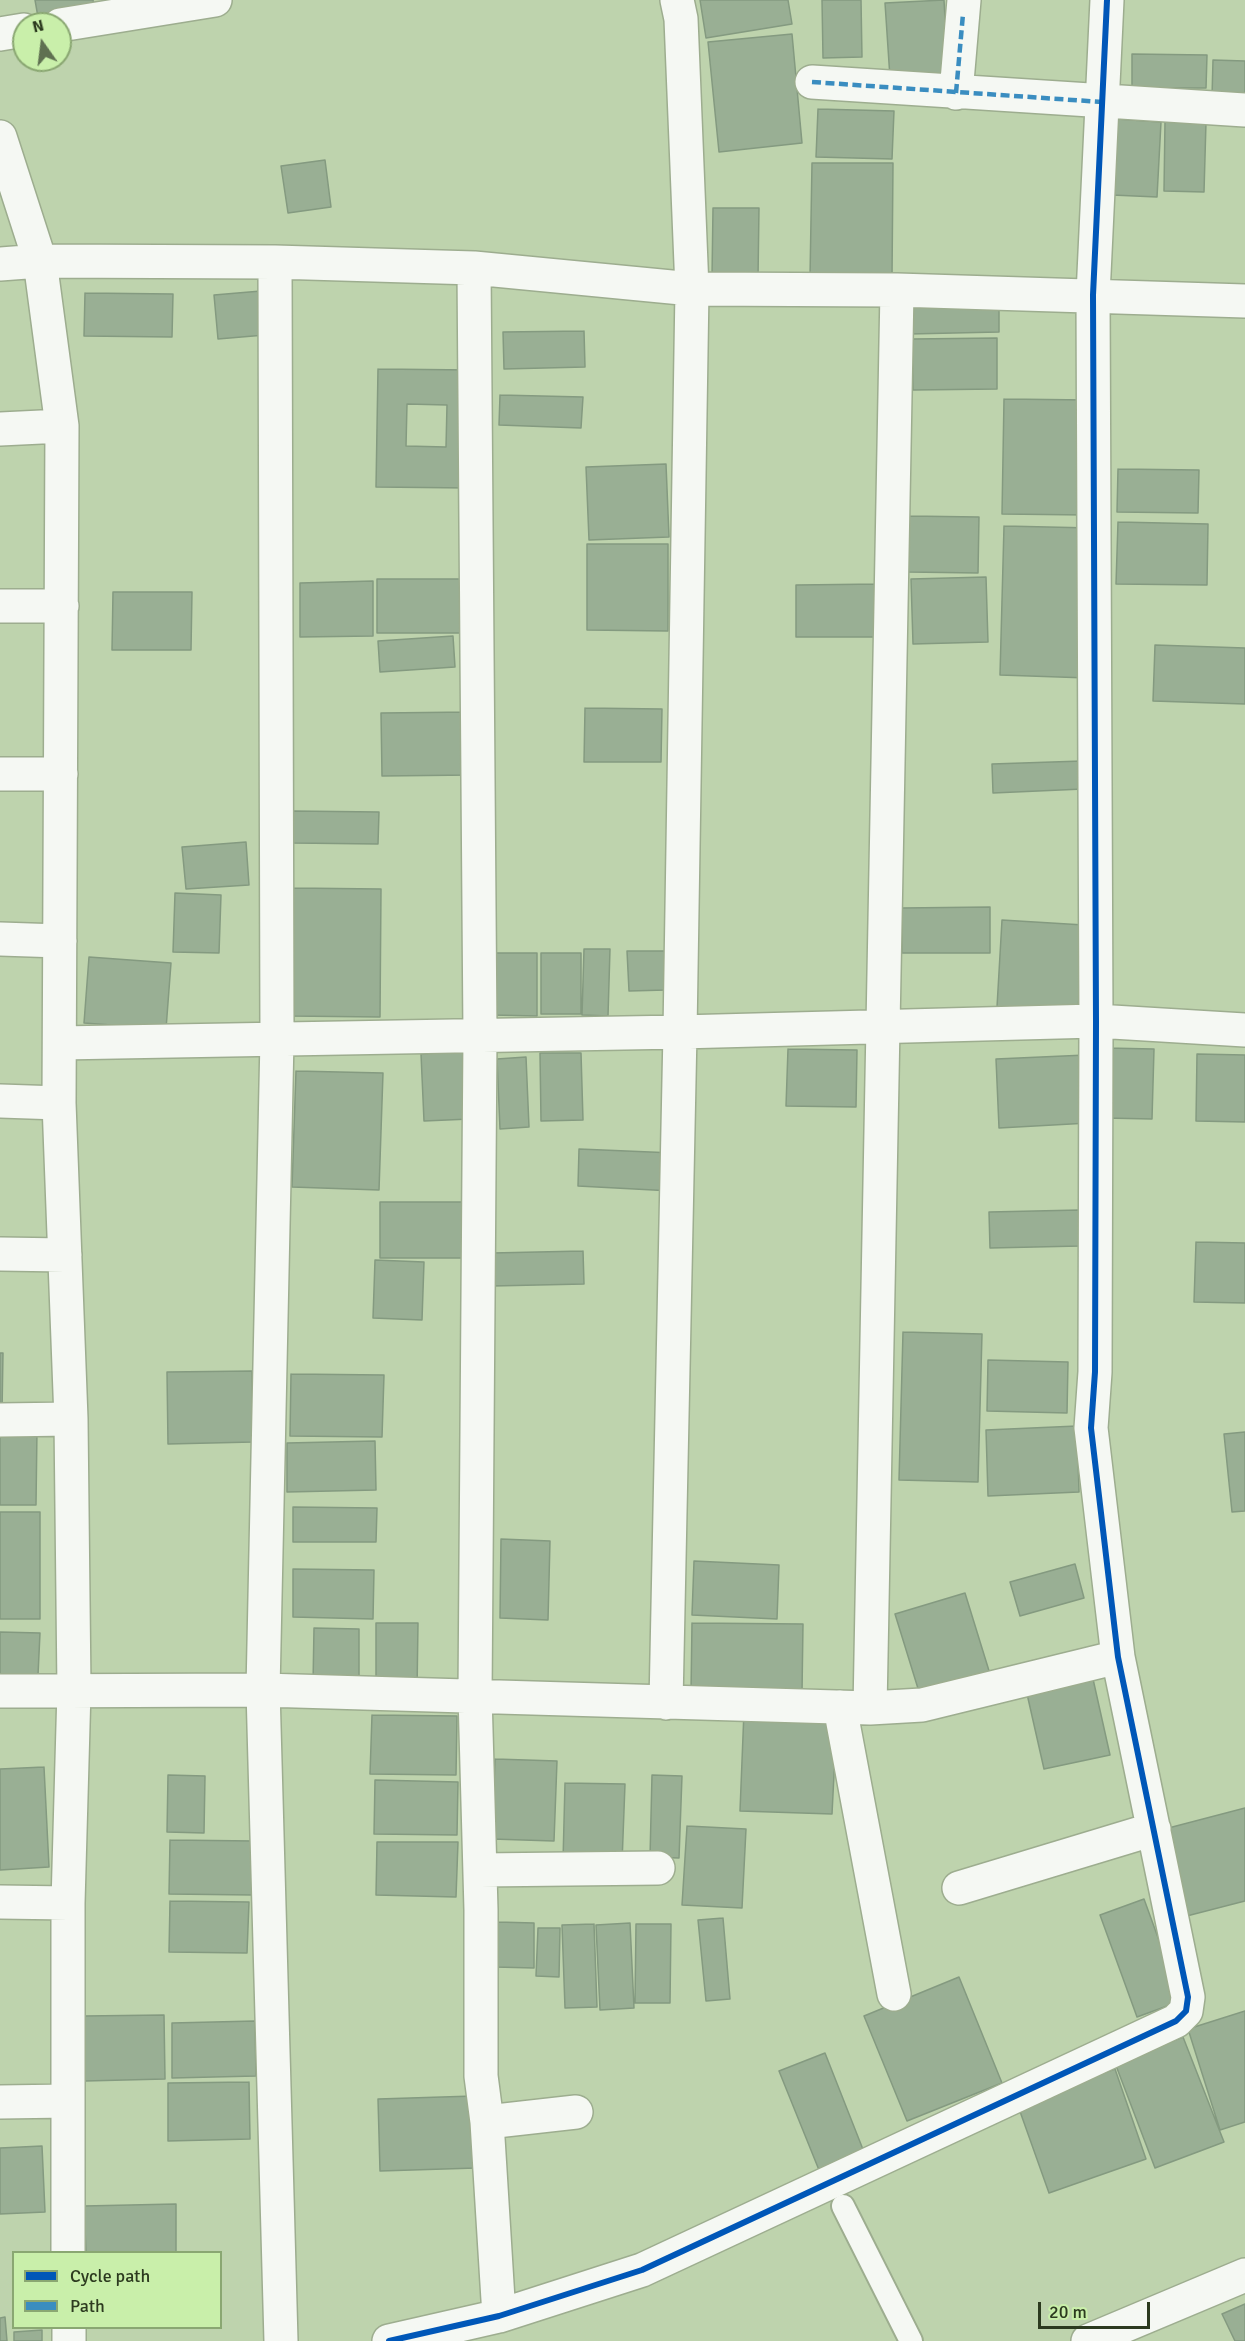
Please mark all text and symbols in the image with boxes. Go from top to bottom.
north arrow [12,12,72,72]
text: N [30,15,46,38]
legend [12,2251,222,2329]
text: Cycle path [70,2265,150,2287]
scale bar [1041,2290,1154,2328]
text: Path [70,2295,105,2317]
text: 20 m [1049,2301,1087,2323]

